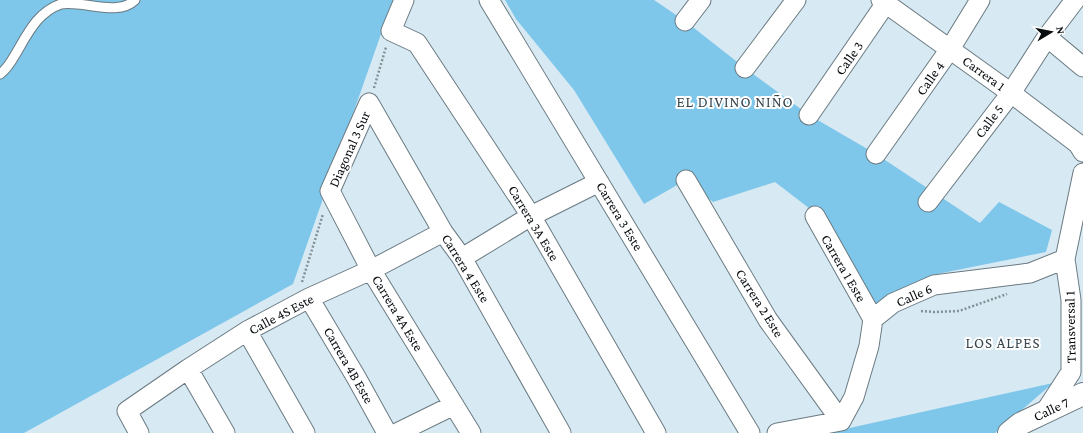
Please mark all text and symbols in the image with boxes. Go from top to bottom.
north arrow [1031,12,1071,52]
text: N [1054,26,1067,35]
street label: Calle 3 [832,38,866,78]
street label: Carrera 1 [960,52,1009,94]
street label: Calle 4 [913,58,947,98]
district label: EL DIVINO NIÑO [676,94,794,110]
street label: Calle 5 [971,101,1007,141]
street label: Diagonal 3 Sur [325,108,373,190]
street label: Carrera 3 Este [593,179,647,253]
street label: Carrera 3A Este [505,182,563,264]
street label: Carrera 4 Este [439,231,493,305]
street label: Carrera 1 Este [818,231,870,305]
street label: Carrera 2 Este [733,266,787,340]
street label: Carrera 4A Este [369,272,427,354]
street label: Calle 6 [893,280,935,310]
street label: Calle 4S Este [246,290,316,338]
street label: Transversal 1 [1061,291,1079,363]
street label: Carrera 4B Este [321,324,377,406]
district label: LOS ALPES [966,335,1041,351]
street label: Calle 7 [1031,394,1072,424]

